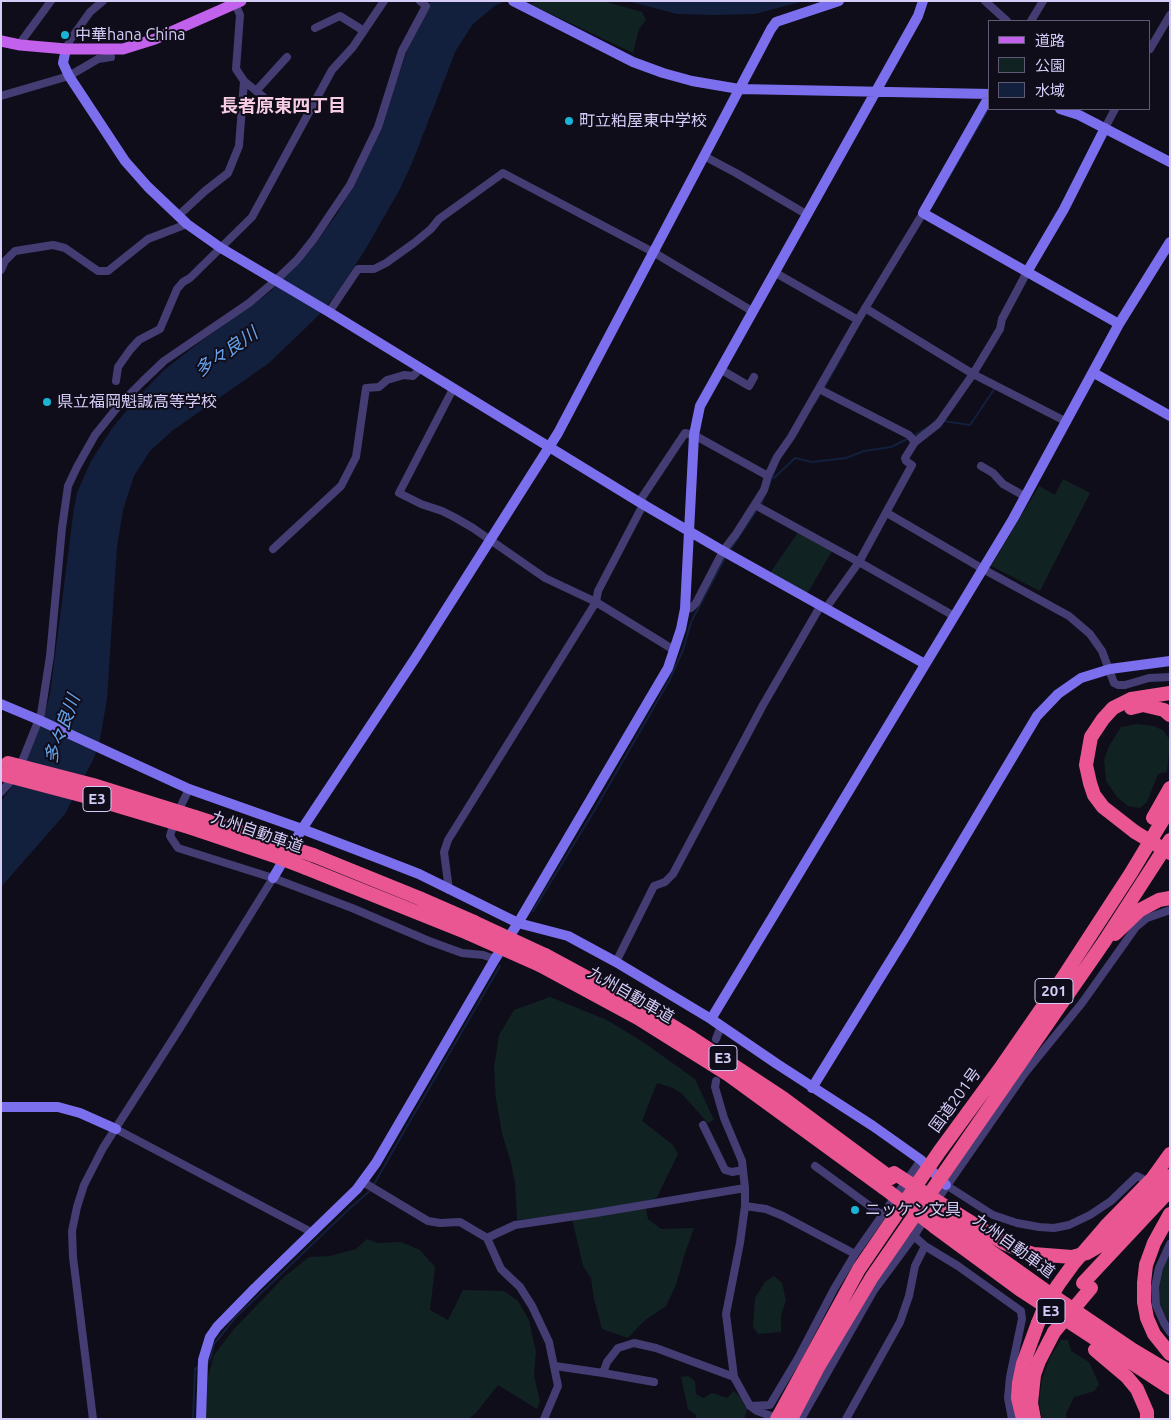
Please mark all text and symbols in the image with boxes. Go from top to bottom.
legend [988,20,1151,110]
place label: 中華hana China [75,25,186,45]
marker: 中華hana China [59,29,71,41]
text: 道路 [1035,32,1065,49]
text: 公園 [1035,57,1065,74]
text: 水域 [1035,82,1065,99]
district label: 長者原東四丁目 [220,95,346,117]
place label: 町立粕屋東中学校 [579,111,707,131]
marker: 町立粕屋東中学校 [563,115,575,127]
water label: 多々良川 [190,323,262,381]
place label: 県立福岡魁誠高等学校 [57,392,217,412]
marker: 県立福岡魁誠高等学校 [41,396,53,408]
water label: 多々良川 [40,691,84,767]
road number: E3 [83,786,111,812]
street label: 九州自動車道 [208,807,306,857]
street label: 九州自動車道 [585,963,677,1027]
road number: 201 [1035,978,1073,1004]
road number: E3 [709,1046,737,1070]
street label: 国道201号 [925,1064,985,1136]
place label: ニッケン文具 [865,1200,961,1220]
marker: ニッケン文具 [849,1204,861,1216]
street label: 九州自動車道 [970,1210,1058,1282]
road number: E3 [1037,1298,1065,1324]

